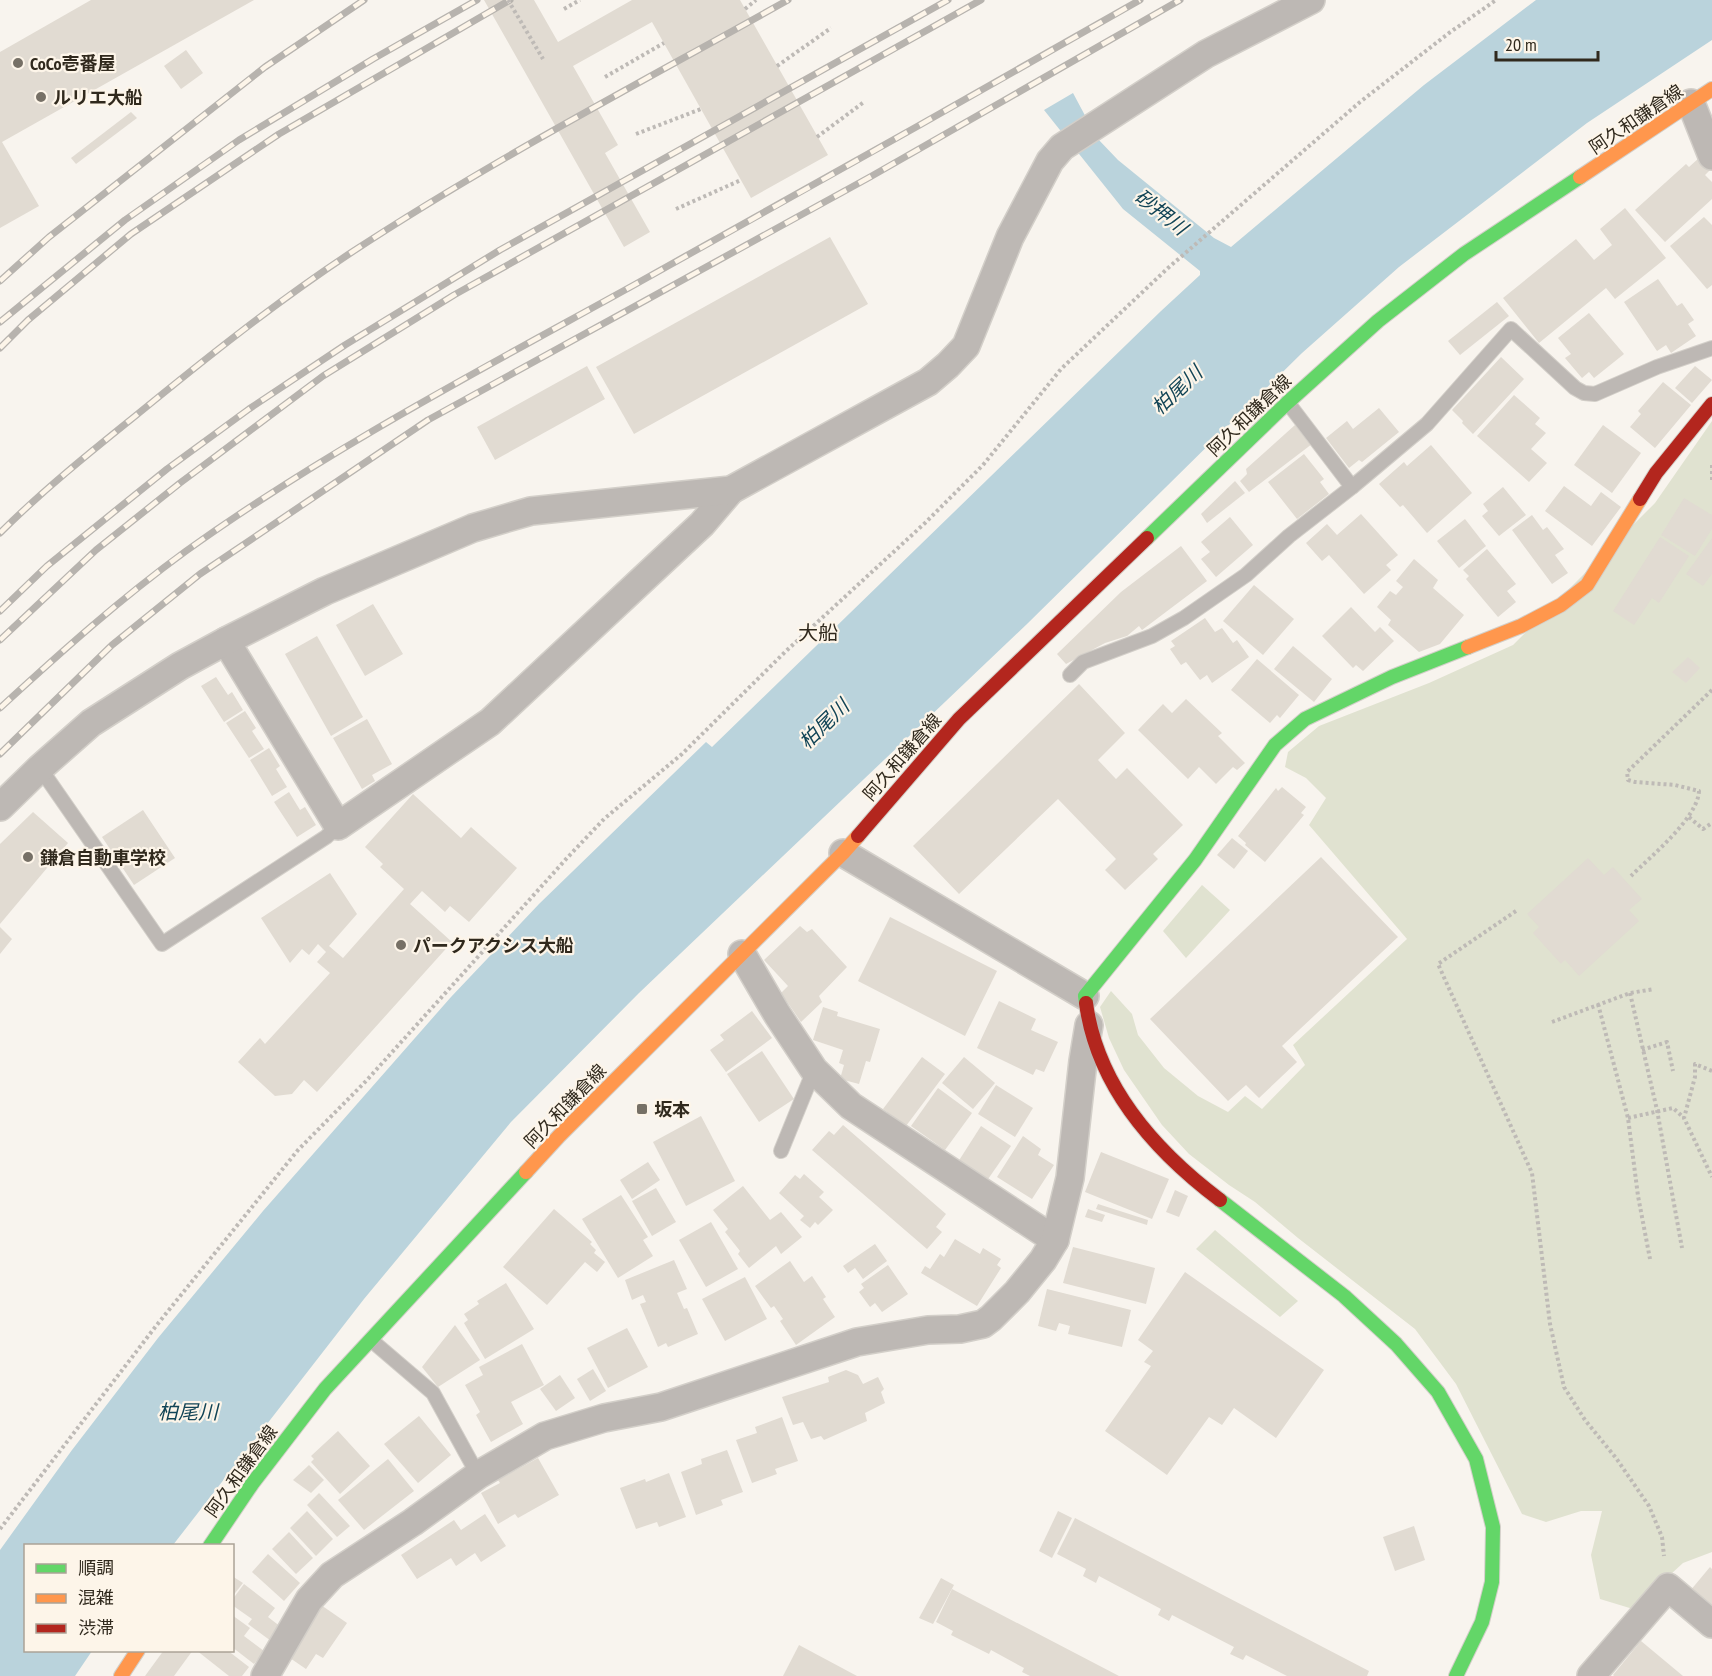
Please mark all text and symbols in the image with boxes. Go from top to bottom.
scale bar [1496,24,1598,62]
text: 20 m [1505,33,1537,56]
place label: CoCo壱番屋 [30,52,115,75]
marker: CoCo壱番屋 [11,56,25,70]
street label: 阿久和鎌倉線 [1585,79,1687,159]
place label: ルリエ大船 [53,86,143,109]
marker: ルリエ大船 [34,90,48,104]
water label: 砂押川 [1129,183,1194,242]
water label: 柏尾川 [1146,359,1209,420]
street label: 阿久和鎌倉線 [1202,369,1296,461]
district label: 大船 [798,620,838,646]
water label: 柏尾川 [793,692,856,754]
street label: 阿久和鎌倉線 [858,709,946,805]
place label: 鎌倉自動車学校 [40,846,166,869]
marker: 鎌倉自動車学校 [21,850,35,864]
place label: パークアクシス大船 [413,934,574,957]
marker: パークアクシス大船 [394,938,408,952]
street label: 阿久和鎌倉線 [519,1059,611,1153]
place label: 坂本 [654,1098,690,1121]
marker: 坂本 [635,1102,649,1116]
water label: 柏尾川 [158,1399,220,1425]
street label: 阿久和鎌倉線 [200,1421,282,1521]
legend [24,1544,234,1652]
text: 順調 [78,1556,114,1579]
text: 混雑 [78,1586,114,1609]
text: 渋滞 [78,1616,114,1639]

